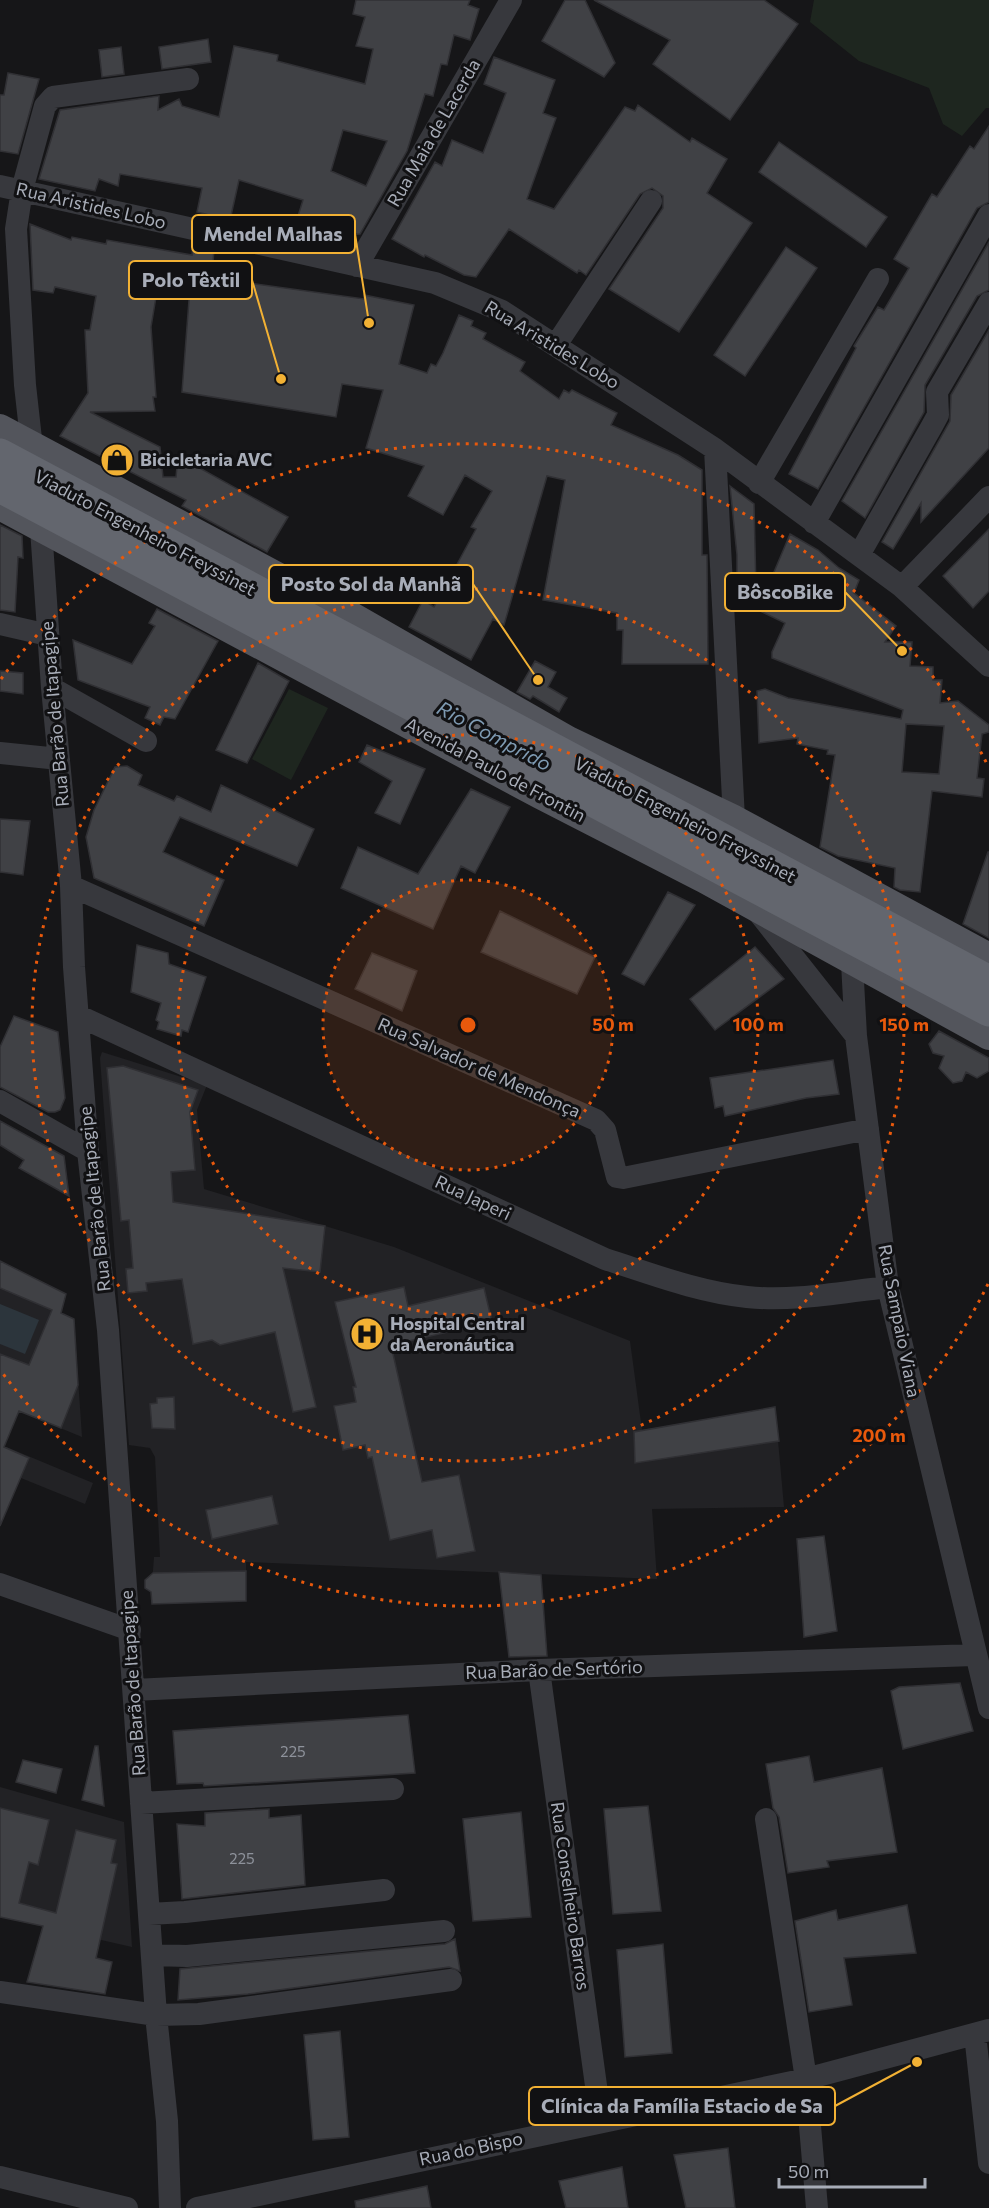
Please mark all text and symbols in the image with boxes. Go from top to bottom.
street label: Rua Maia de Lacerda [382,55,484,210]
street label: Rua Aristides Lobo [14,177,168,233]
callout: Mendel Malhas [192,215,355,253]
text: Mendel Malhas [203,221,343,245]
callout: Polo Têxtil [129,261,252,299]
text: Polo Têxtil [142,267,240,291]
street label: Rua Aristides Lobo [481,295,624,393]
shop icon: Bicicletaria AVC [99,442,135,478]
place label: Bicicletaria AVC [140,448,272,470]
street label: Viaduto Engenheiro Freyssinet [31,464,260,600]
callout: Posto Sol da Manhã [269,565,473,603]
text: Posto Sol da Manhã [281,571,461,595]
callout: BôscoBike [725,573,845,611]
text: BôscoBike [737,579,833,603]
street label: Rua Barão de Itapagipe [35,620,73,808]
water label: Rio Comprido [433,695,556,775]
street label: Avenida Paulo de Frontin [401,712,590,826]
street label: Viaduto Engenheiro Freyssinet [571,751,800,887]
street label: Rua Salvador de Mendonça [375,1012,584,1122]
text: 50 m [592,1013,634,1035]
text: 100 m [732,1013,784,1035]
text: 150 m [879,1013,929,1035]
centre of rings [458,1015,478,1035]
street label: Rua Barão de Itapagipe [73,1105,115,1293]
street label: Rua Japeri [432,1170,515,1224]
street label: Rua Sampaio Viana [874,1242,926,1399]
place label: Hospital Central da Aeronáutica [390,1312,525,1355]
hospital icon: Hospital Central da Aeronáutica [349,1316,385,1352]
text: 200 m [852,1424,906,1446]
street label: Rua Barão de Itapagipe [115,1589,149,1777]
street label: Rua Barão de Sertório [465,1655,643,1683]
house number: 225 [280,1742,306,1760]
street label: Rua Conselheiro Barros [547,1800,595,1991]
house number: 225 [229,1849,255,1867]
callout: Clínica da Família Estacio de Sa [529,2087,835,2125]
text: Clínica da Família Estacio de Sa [541,2093,823,2117]
street label: Rua do Bispo [417,2126,525,2170]
scale bar [779,2151,924,2189]
text: 50 m [788,2160,829,2182]

